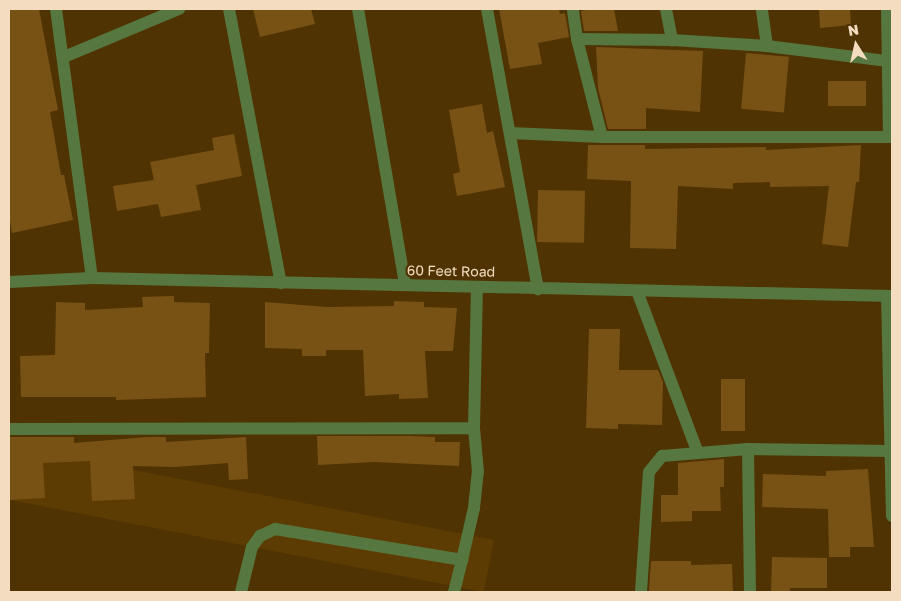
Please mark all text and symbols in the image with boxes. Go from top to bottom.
north arrow [831,20,881,70]
text: N [847,20,860,39]
street label: 60 Feet Road [407,262,495,280]

